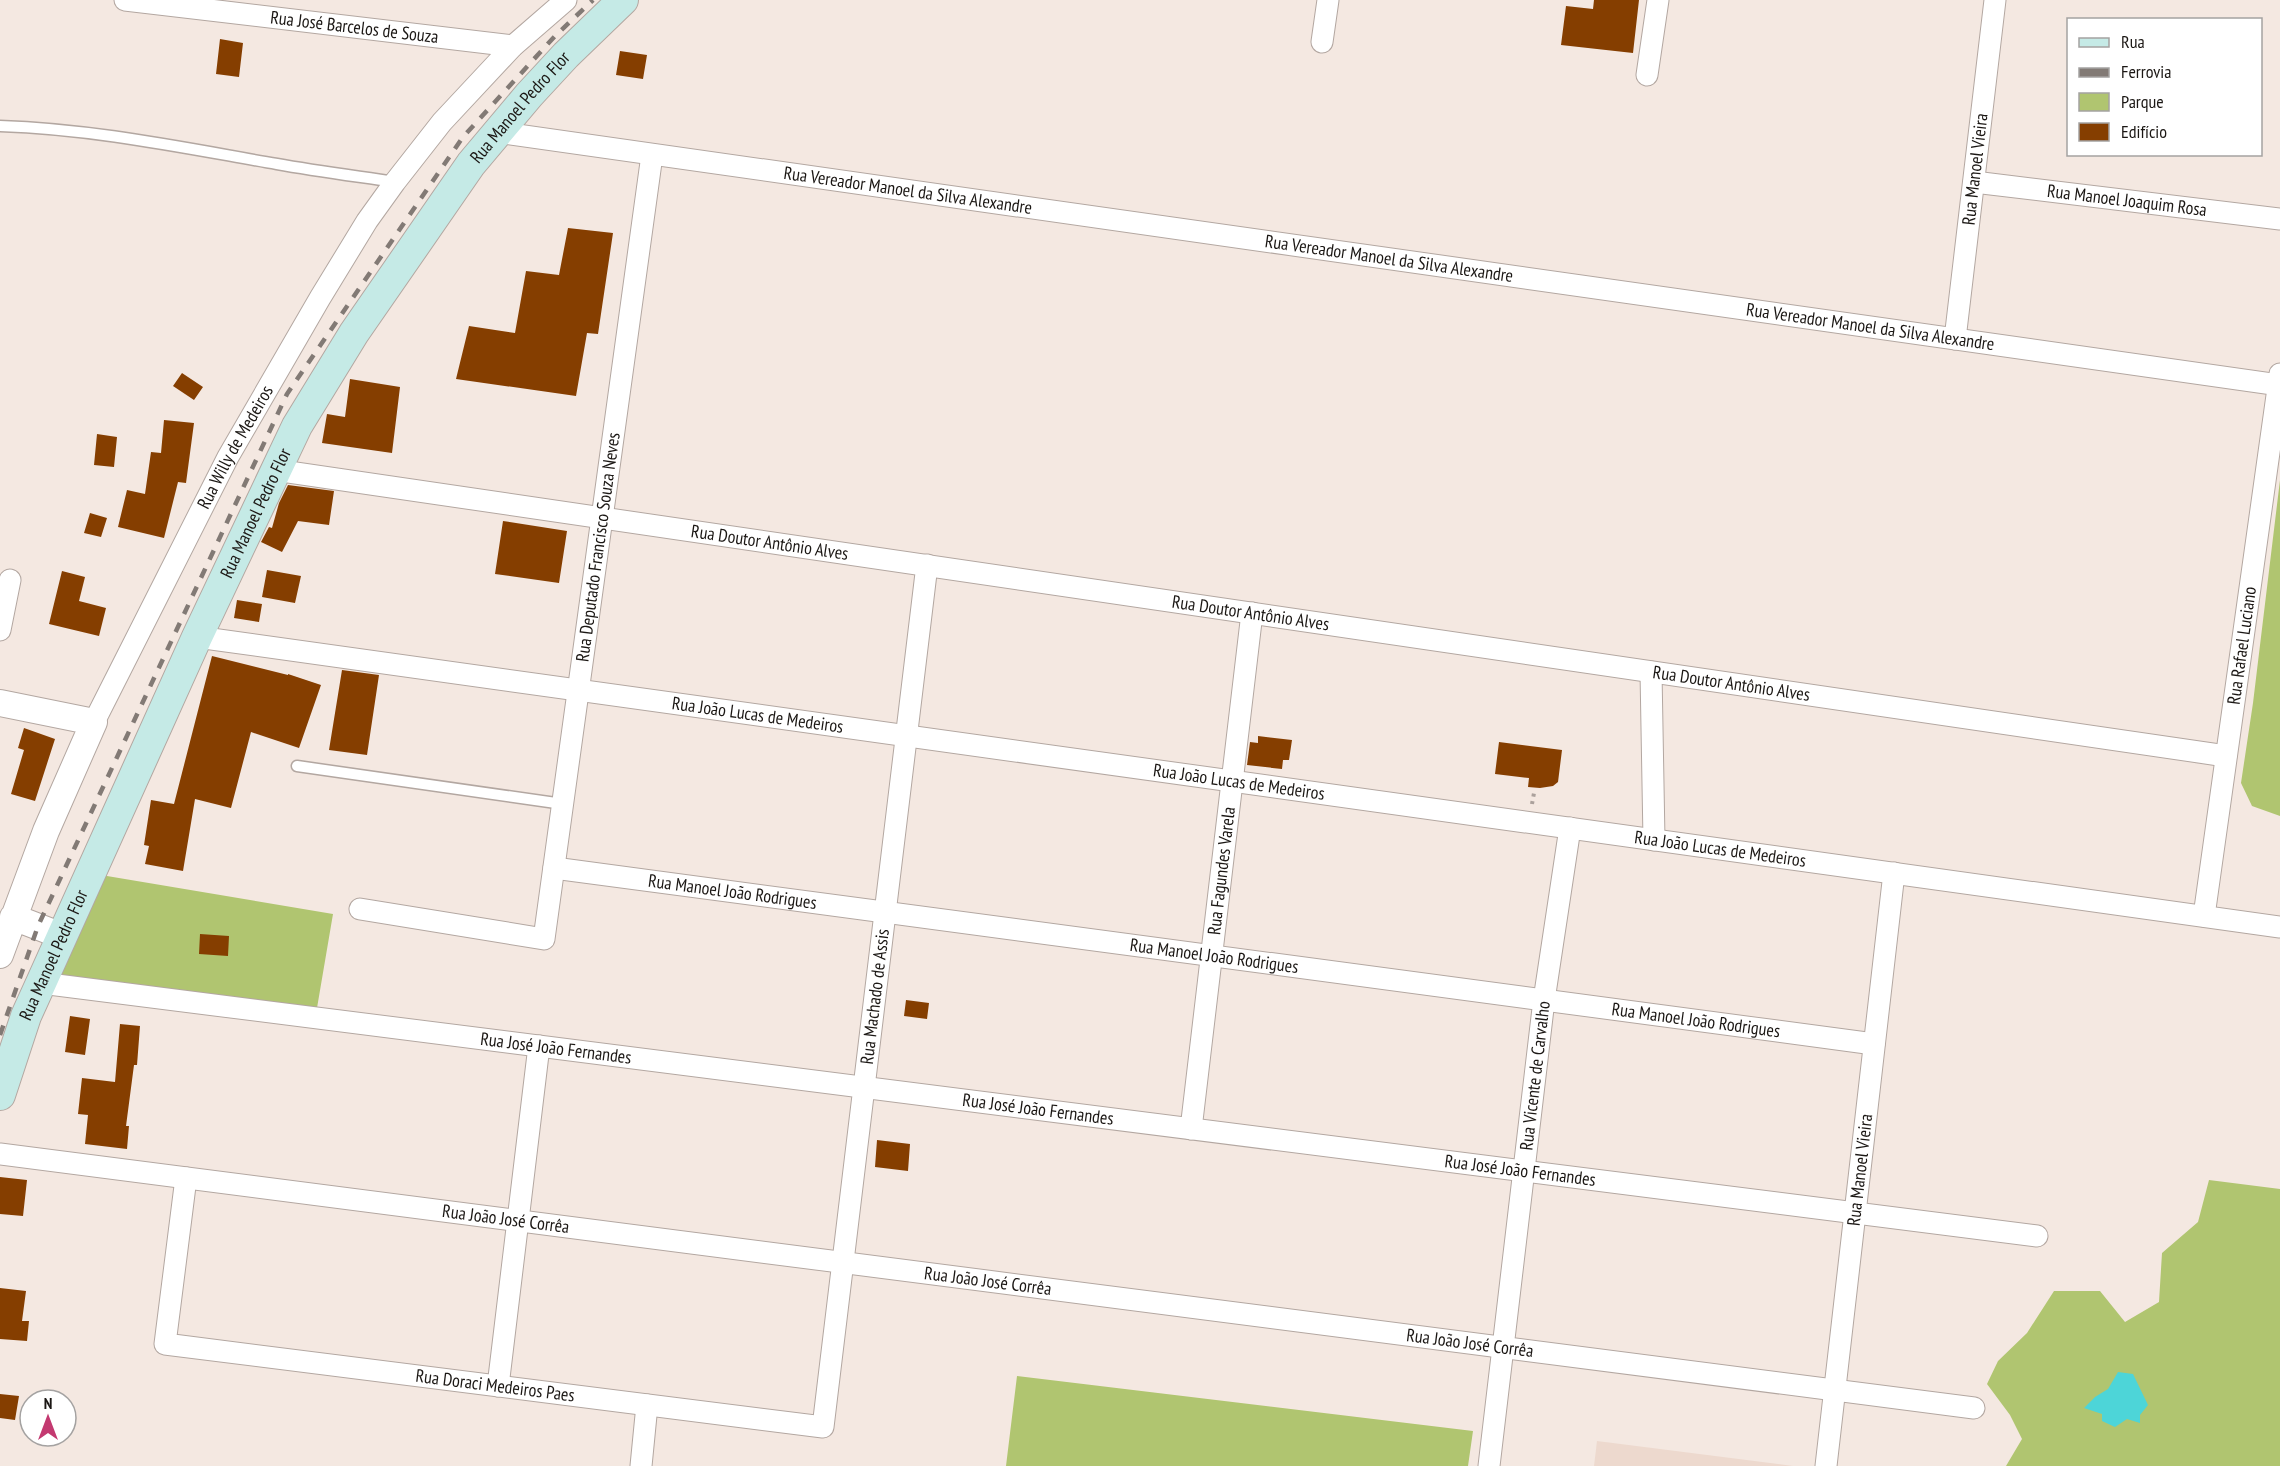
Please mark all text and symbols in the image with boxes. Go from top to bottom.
street label: Rua José Barcelos de Souza [269,5,440,48]
legend [2067,18,2262,156]
text: Rua [2121,30,2145,53]
street label: Rua Manoel Pedro Flor [465,46,575,168]
text: Ferrovia [2121,60,2171,83]
text: Parque [2121,90,2164,113]
street label: Rua Manoel Vieira [1957,112,1993,226]
text: Edifício [2121,120,2167,143]
street label: Rua Vereador Manoel da Silva Alexandre [782,161,1034,219]
street label: Rua Manoel Joaquim Rosa [2046,179,2208,221]
street label: Rua Vereador Manoel da Silva Alexandre [1264,229,1515,287]
street label: Rua Vereador Manoel da Silva Alexandre [1745,297,1996,355]
street label: Rua Willy de Medeiros [192,381,278,513]
street label: Rua Deputado Francisco Souza Neves [570,431,625,663]
street label: Rua Manoel Pedro Flor [215,444,296,582]
street label: Rua Doutor Antônio Alves [690,519,850,565]
street label: Rua Rafael Luciano [2222,585,2261,706]
street label: Rua Doutor Antônio Alves [1171,590,1331,635]
street label: Rua Doutor Antônio Alves [1651,660,1812,706]
street label: Rua João Lucas de Medeiros [670,691,845,738]
street label: Rua João Lucas de Medeiros [1152,758,1326,805]
street label: Rua Fagundes Varela [1202,805,1240,936]
street label: Rua João Lucas de Medeiros [1633,825,1808,872]
street label: Rua Manoel João Rodrigues [647,869,818,914]
street label: Rua Manoel Pedro Flor [14,886,93,1024]
street label: Rua Machado de Assis [855,928,894,1066]
street label: Rua Manoel João Rodrigues [1129,933,1300,978]
street label: Rua Manoel João Rodrigues [1610,997,1782,1042]
street label: Rua Vicente de Carvalho [1514,1000,1555,1152]
street label: Rua José João Fernandes [479,1027,633,1069]
street label: Rua José João Fernandes [961,1088,1115,1130]
street label: Rua Manoel Vieira [1842,1113,1877,1227]
street label: Rua José João Fernandes [1443,1149,1597,1191]
street label: Rua João José Corrêa [441,1199,571,1238]
street label: Rua João José Corrêa [923,1261,1053,1300]
street label: Rua João José Corrêa [1405,1323,1535,1362]
street label: Rua Doraci Medeiros Paes [414,1364,576,1407]
north arrow [18,1388,78,1448]
text: N [44,1393,52,1413]

